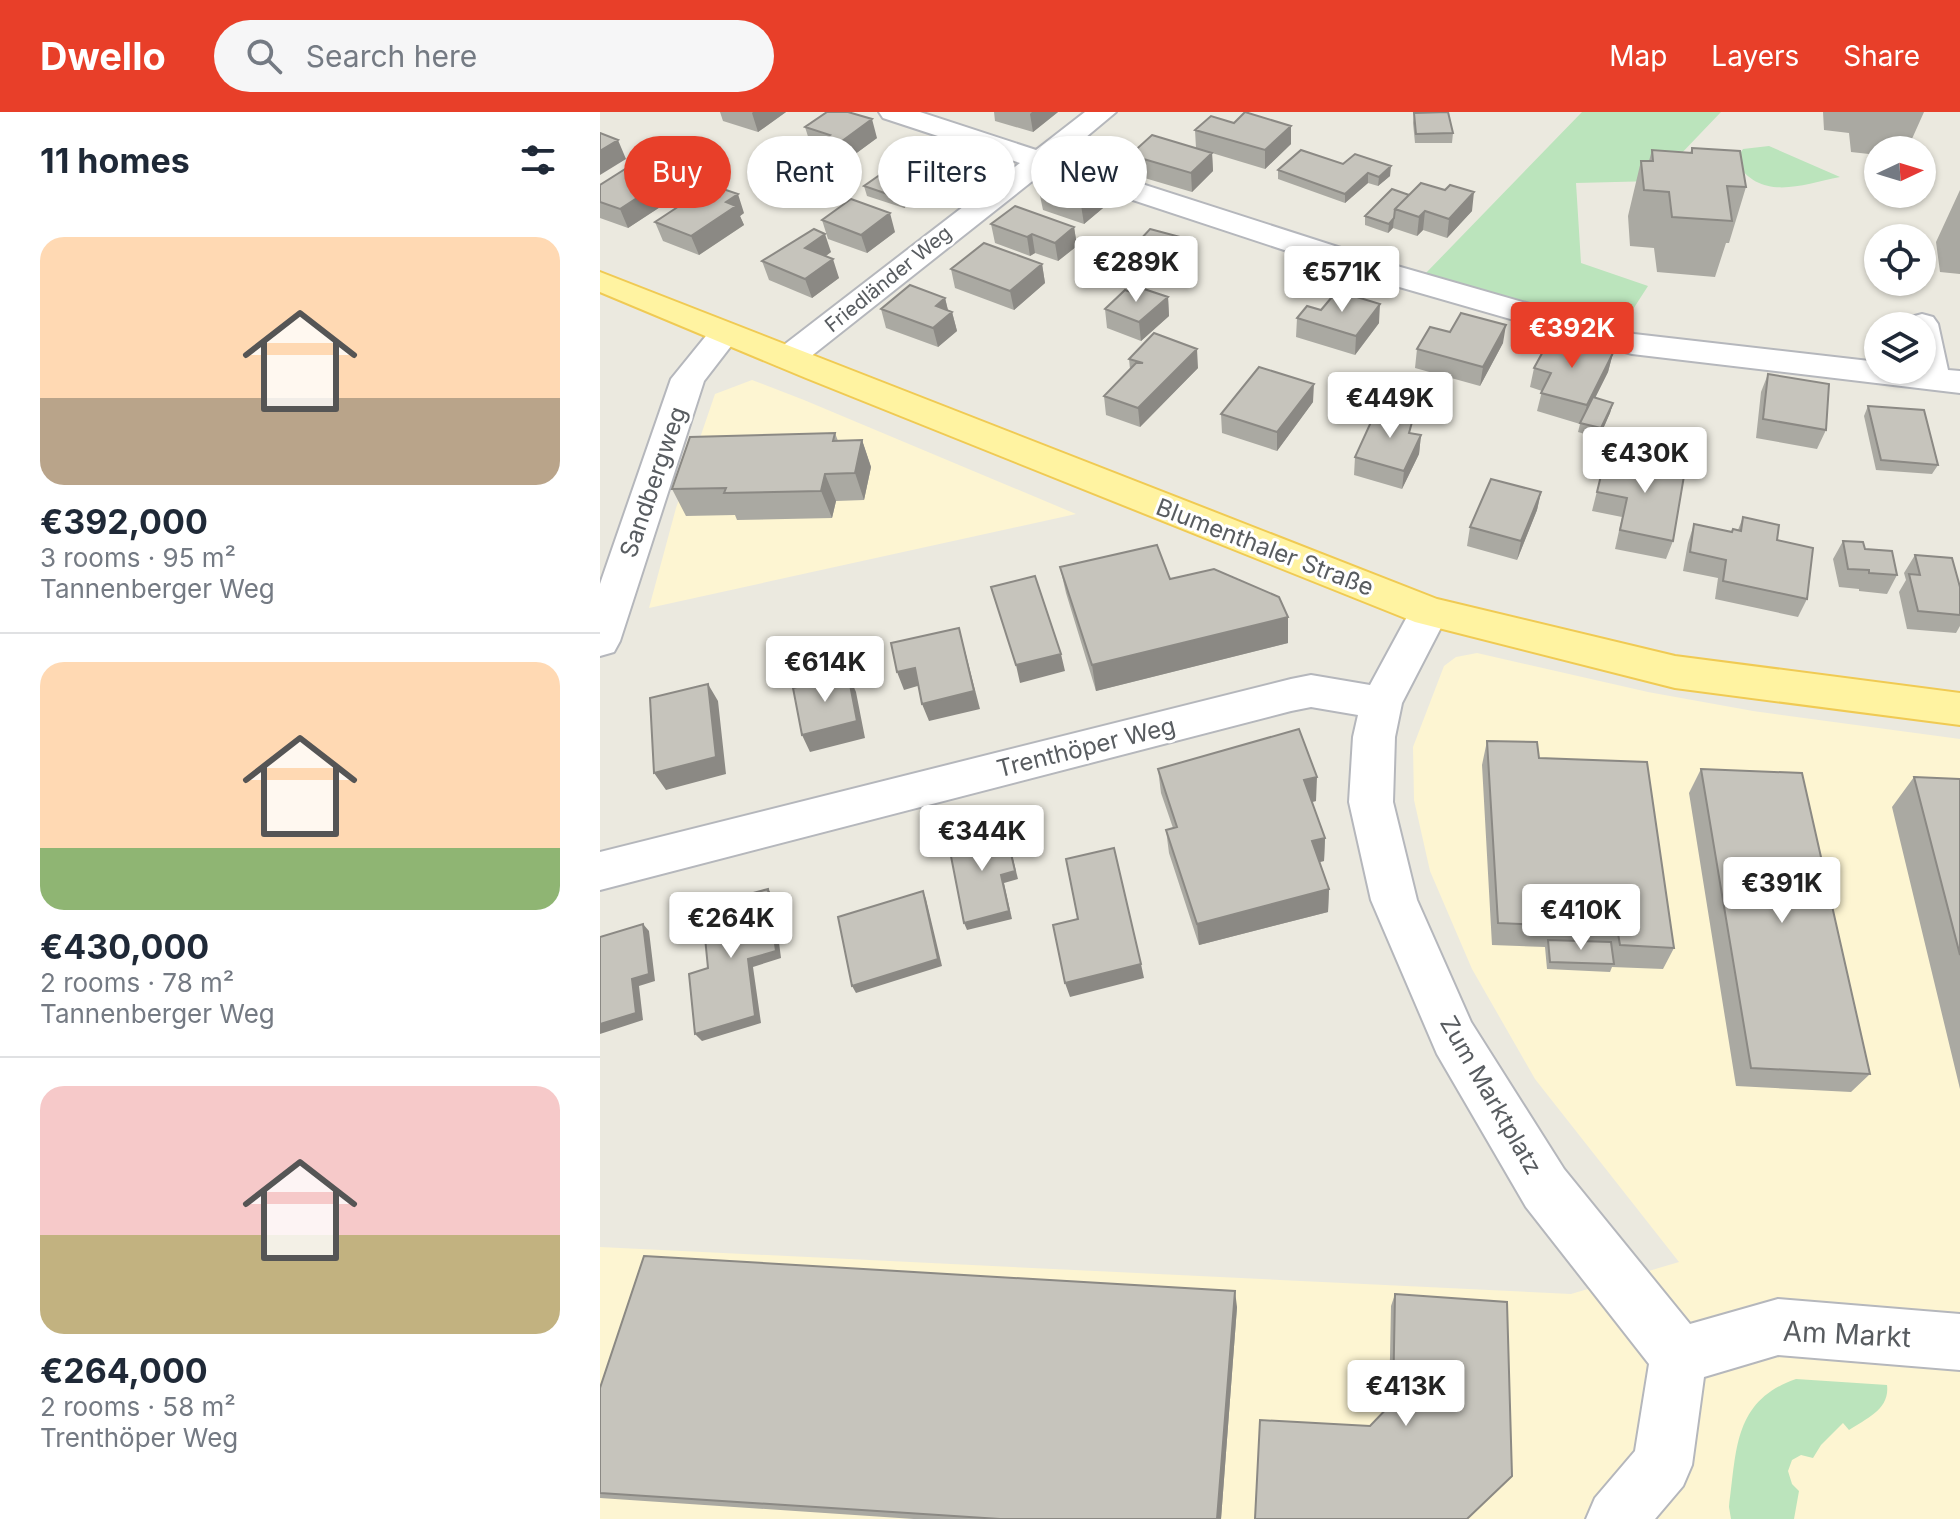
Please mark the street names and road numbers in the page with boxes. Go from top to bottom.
street label: Friedländer Weg [820,221,956,337]
street label: Sandbergweg [614,403,692,561]
street label: Blumenthaler Straße [1152,492,1378,602]
street label: Trenthöper Weg [994,711,1178,783]
street label: Zum Marktplatz [1434,1011,1548,1179]
street label: Am Markt [1782,1314,1912,1354]

